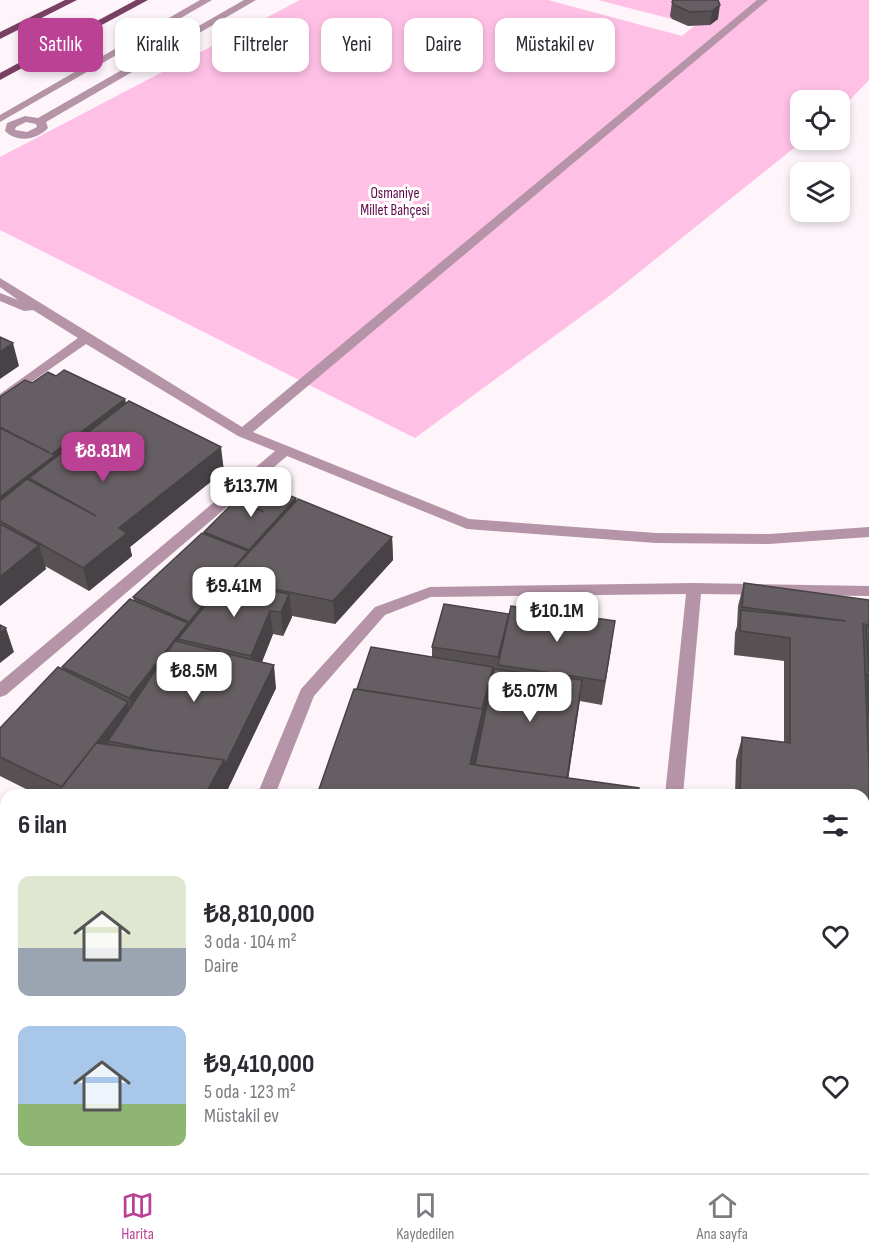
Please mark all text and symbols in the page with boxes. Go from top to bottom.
chip: Satılık [18,18,103,72]
chip: Kiralık [115,18,200,72]
chip: Filtreler [212,18,309,72]
chip: Yeni [321,18,392,72]
chip: Daire [404,18,483,72]
chip: Müstakil ev [495,18,615,72]
map controls [790,90,850,222]
button: locate [790,90,850,150]
button: layers [790,162,850,222]
park label: Osmaniye Millet Bahçesi [360,184,430,220]
pin: ₺8.81M [54,432,152,483]
text: ₺8.81M [75,439,131,463]
pin: ₺13.7M [202,467,300,518]
text: ₺13.7M [224,474,278,498]
pin: ₺9.41M [185,567,283,618]
text: ₺9.41M [206,574,262,598]
pin: ₺10.1M [508,592,606,643]
text: ₺10.1M [530,599,584,623]
pin: ₺8.5M [152,652,236,703]
text: ₺8.5M [171,659,217,683]
pin: ₺5.07M [481,672,579,723]
text: ₺5.07M [502,679,558,703]
icon: filters [819,809,852,842]
text: 6 ilan [18,810,67,841]
text: ₺8,810,000 [204,899,315,930]
icon: home [66,900,138,972]
icon: heart [819,920,852,953]
text: 3 oda · 104 m² [204,930,297,954]
text: Daire [204,954,239,978]
text: ₺9,410,000 [204,1049,314,1080]
icon: home [66,1050,138,1122]
icon: heart [819,1070,852,1103]
text: 5 oda · 123 m² [204,1080,296,1104]
text: Müstakil ev [204,1104,279,1128]
tab: Harita [121,1189,154,1244]
tab: Kaydedilen [396,1189,454,1244]
tab: Ana sayfa [697,1189,748,1244]

